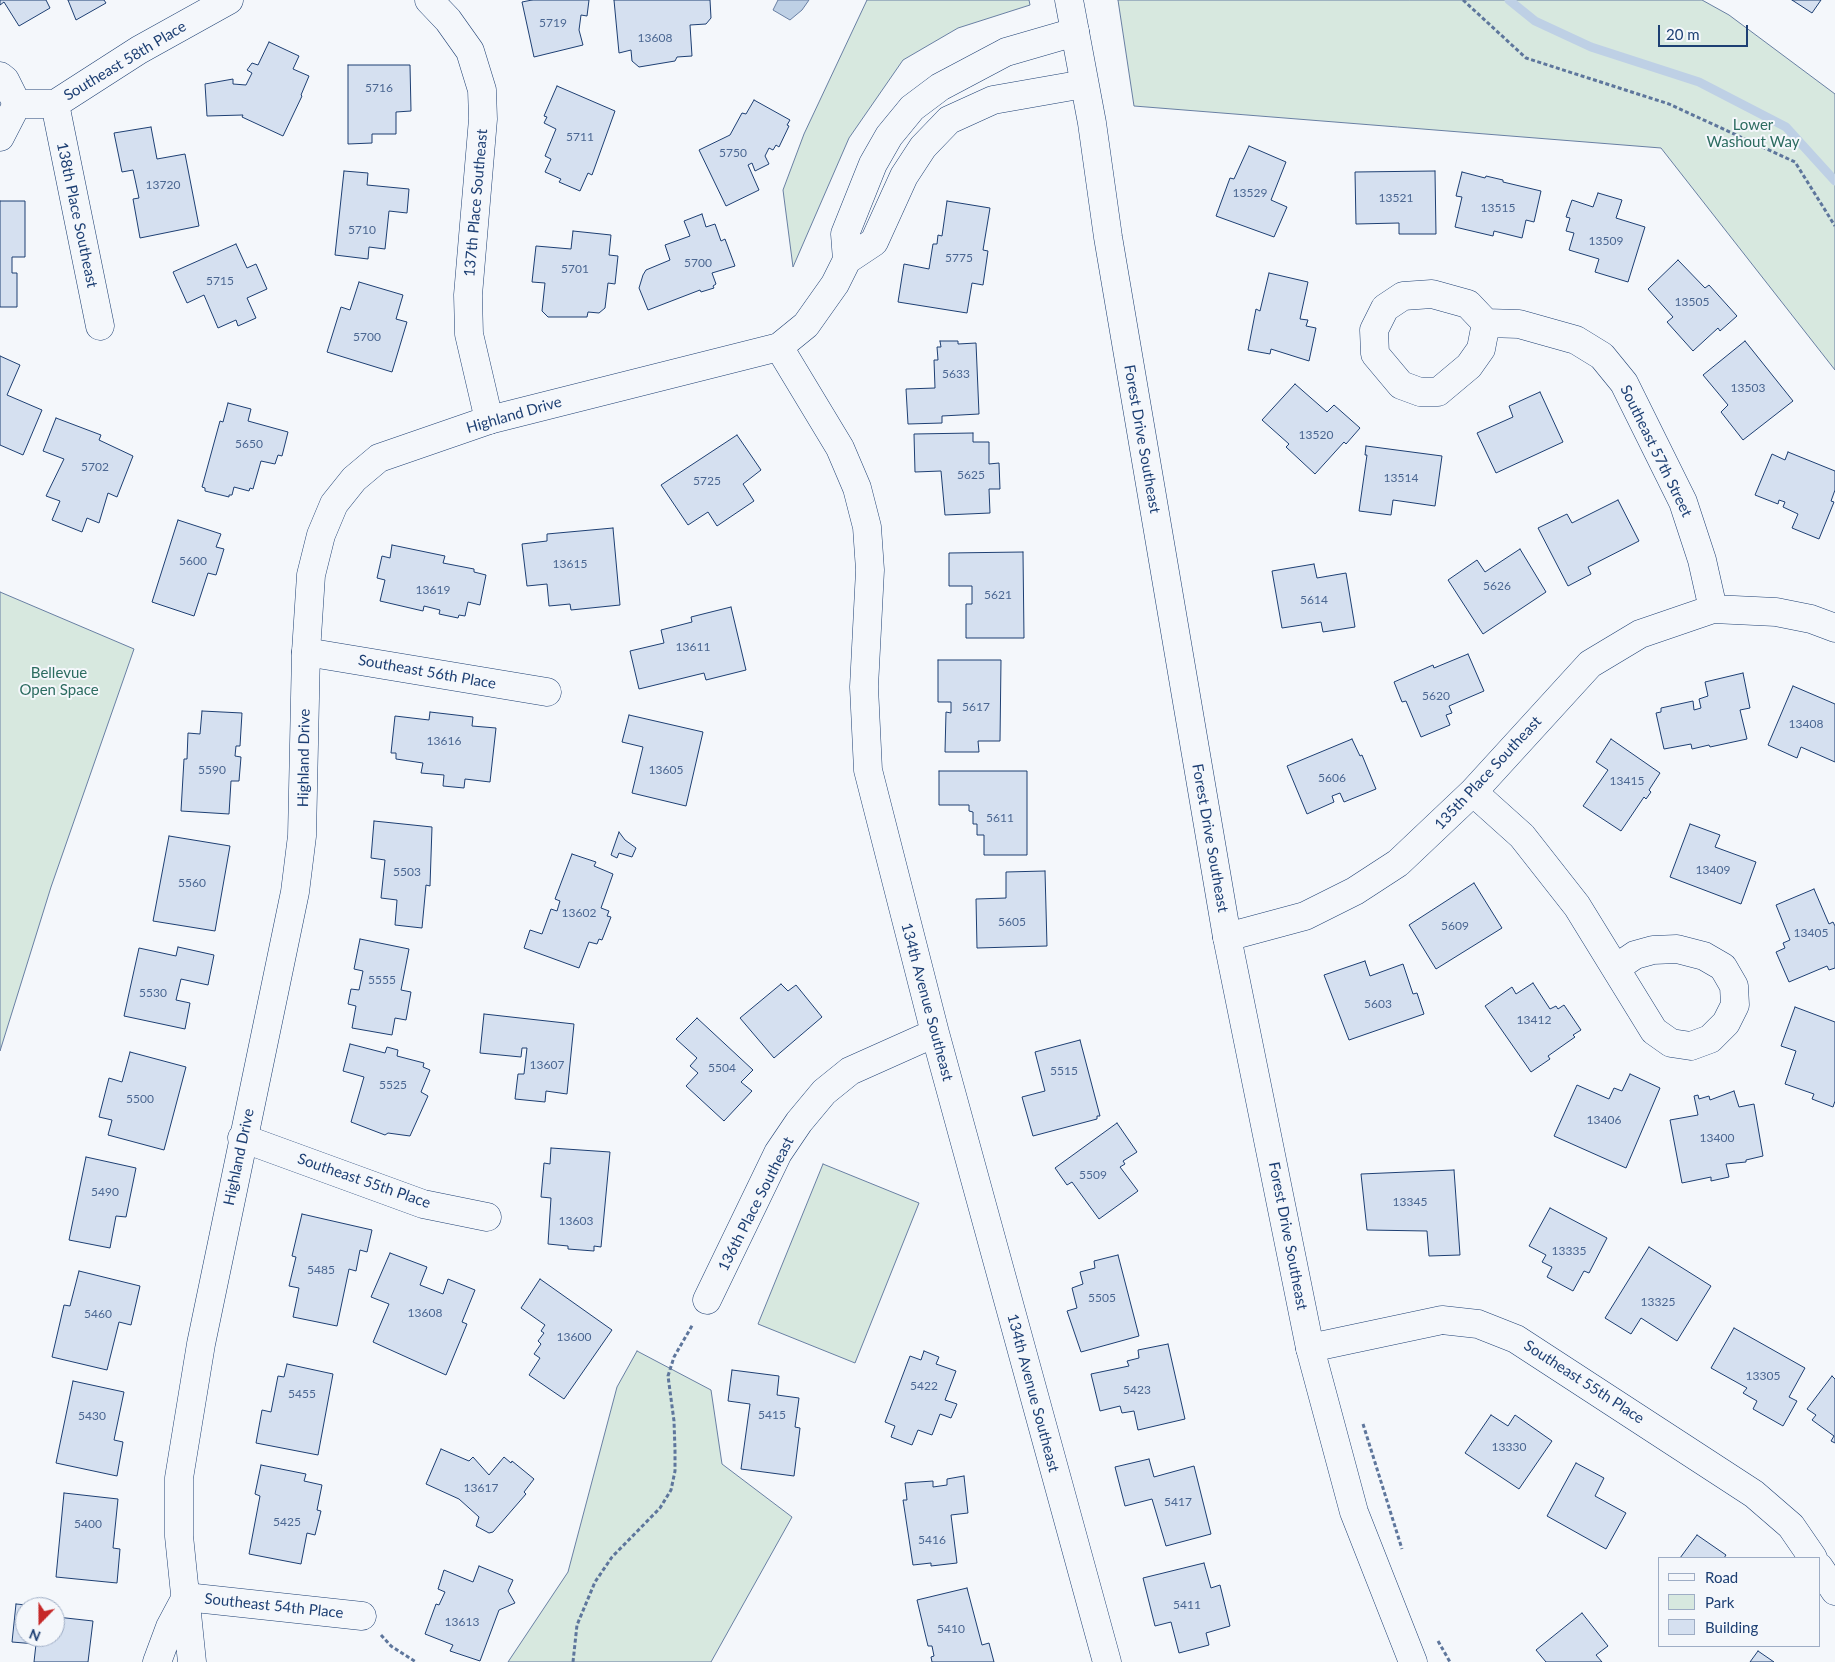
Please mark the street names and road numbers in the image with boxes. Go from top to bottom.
street label: Southeast 58th Place [60,17,190,105]
street label: 137th Place Southeast [461,128,491,278]
street label: 138th Place Southeast [53,141,101,289]
street label: Forest Drive Southeast [1120,363,1164,515]
street label: Southeast 57th Street [1616,382,1696,520]
street label: Highland Drive [464,393,564,437]
street label: Southeast 56th Place [357,651,497,693]
street label: Highland Drive [294,709,314,807]
street label: 135th Place Southeast [1431,713,1545,833]
street label: Forest Drive Southeast [1188,762,1232,914]
street label: 134th Avenue Southeast [897,921,957,1083]
street label: Highland Drive [220,1107,258,1207]
street label: 136th Place Southeast [714,1134,798,1274]
street label: Southeast 55th Place [295,1150,433,1212]
street label: Forest Drive Southeast [1265,1160,1311,1312]
street label: 134th Avenue Southeast [1003,1312,1063,1474]
street label: Southeast 55th Place [1521,1336,1647,1428]
street label: Southeast 54th Place [204,1590,344,1622]

